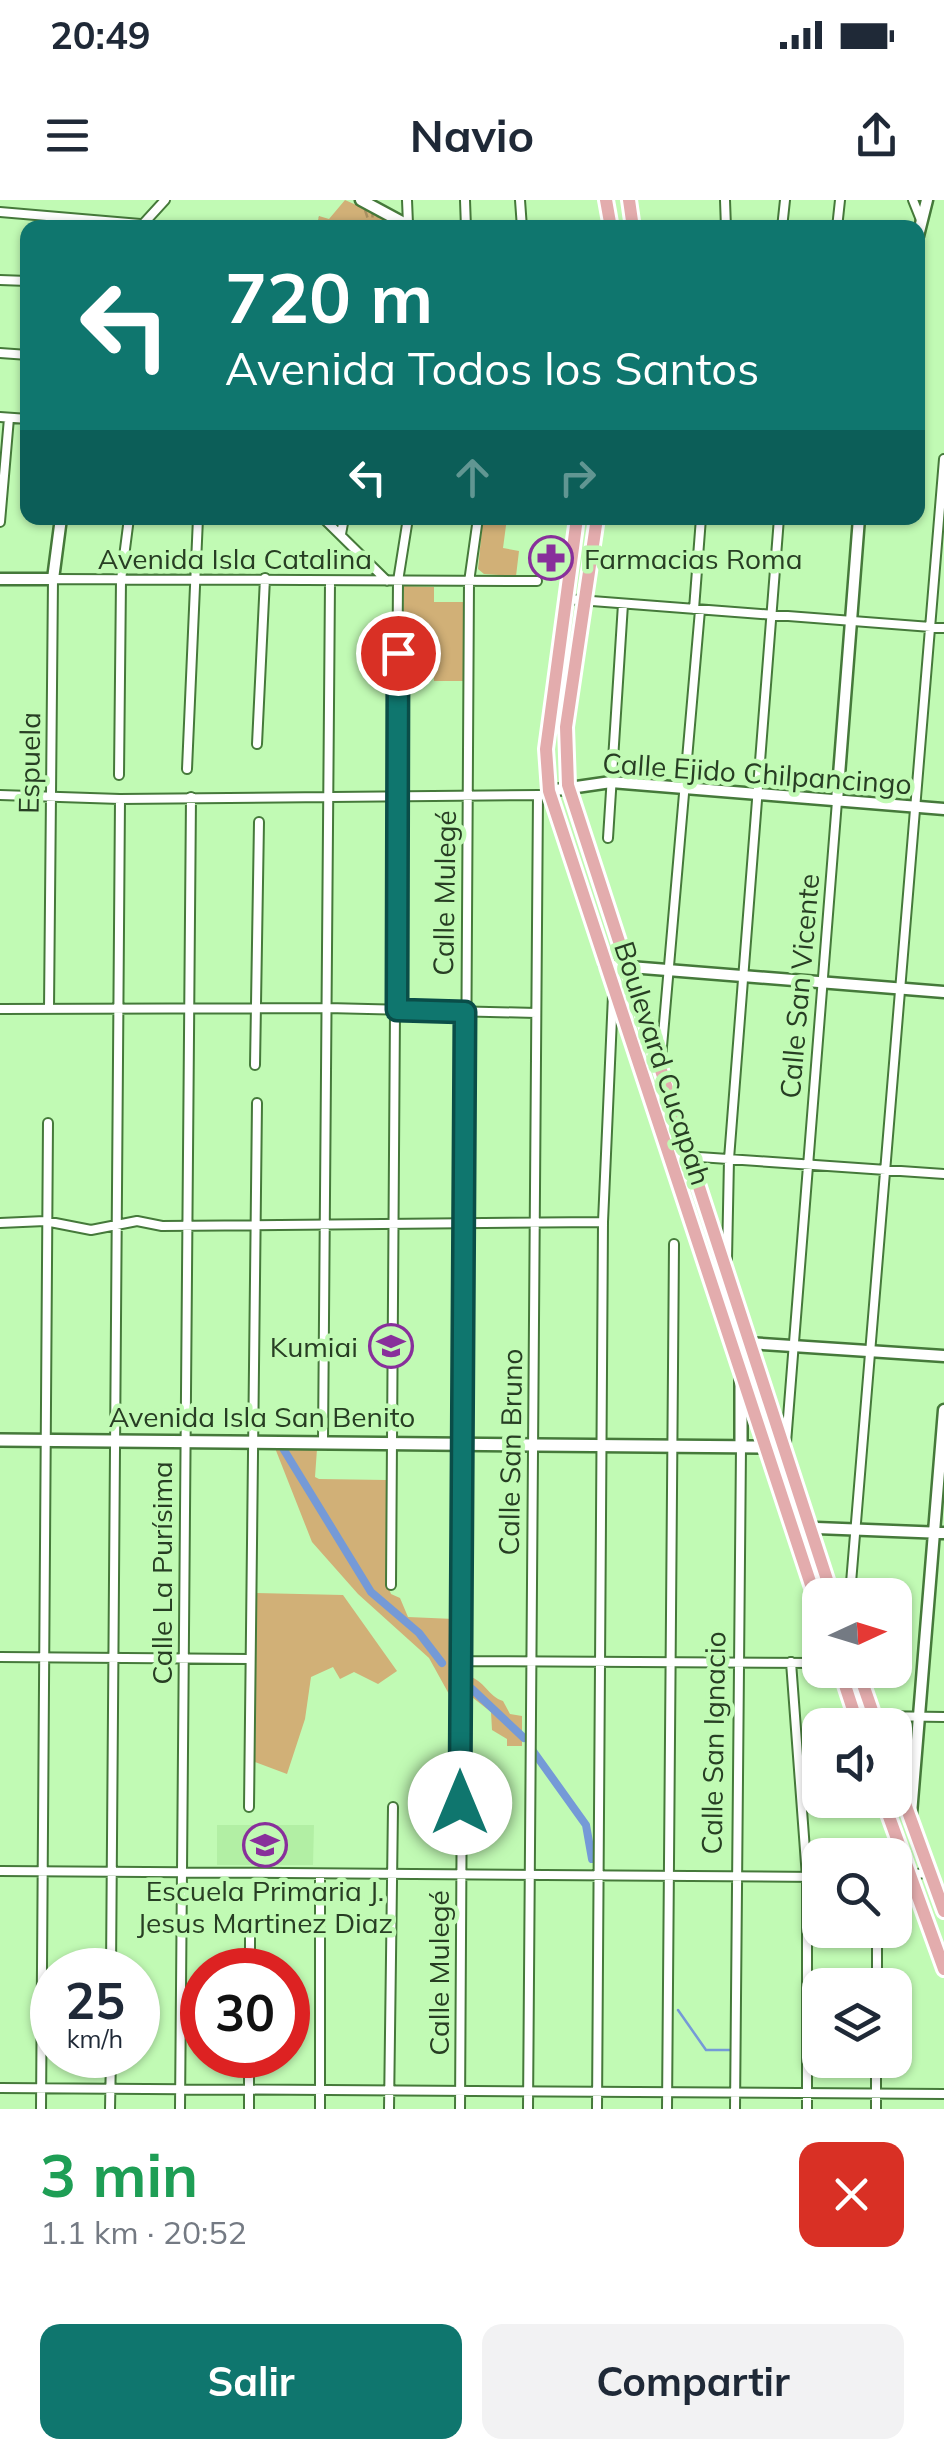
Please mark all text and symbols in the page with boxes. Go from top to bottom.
text: 20:49 [50,11,151,59]
text: Navio [410,107,534,163]
icon: menu [40,108,95,163]
icon: share [849,108,904,163]
text: 720 m [225,253,433,341]
icon: left [60,260,190,390]
text: Avenida Todos los Santos [225,340,759,396]
icon: left [340,450,395,505]
icon: ahead [445,450,500,505]
icon: right [550,450,605,505]
pharmacy icon: Farmacias Roma [528,535,574,581]
street label: Avenida Isla Catalina [98,541,372,576]
place label: Farmacias Roma [584,541,802,576]
pin [356,611,441,696]
icon: arrive [371,626,426,681]
street label: Espuela [11,712,47,814]
street label: Calle Ejido Chilpancingo [601,745,913,801]
street label: Calle Mulegé [425,810,463,976]
street label: Calle San Vicente [772,872,826,1100]
street label: Boulevard Cucapah [607,937,719,1189]
school or university icon: Kumiai [368,1323,414,1369]
place label: Kumiai [270,1329,358,1364]
street label: Calle San Bruno [491,1348,529,1556]
street label: Avenida Isla San Benito [109,1399,415,1434]
street label: Calle La Purísima [144,1461,179,1685]
north arrow [802,1578,912,1688]
map controls [802,1578,912,2078]
street label: Calle San Ignacio [694,1631,732,1855]
button: sound [802,1708,912,1818]
position arrow [408,1751,512,1855]
school or university icon: Escuela Primaria J. Jesus Martinez Diaz [242,1822,288,1868]
button: search [802,1838,912,1948]
place label: Escuela Primaria J. Jesus Martinez Diaz [137,1873,393,1940]
street label: Calle Mulegé [421,1890,456,2056]
speed limit sign: 30 [180,1948,310,2078]
button: layers [802,1968,912,2078]
text: 25 [65,1969,125,2032]
text: km/h [67,2023,123,2054]
text: 3 min [40,2137,198,2212]
button: close [799,2142,904,2247]
text: 1.1 km · 20:52 [40,2212,247,2252]
button: Salir [40,2324,462,2439]
button: Compartir [482,2324,904,2439]

